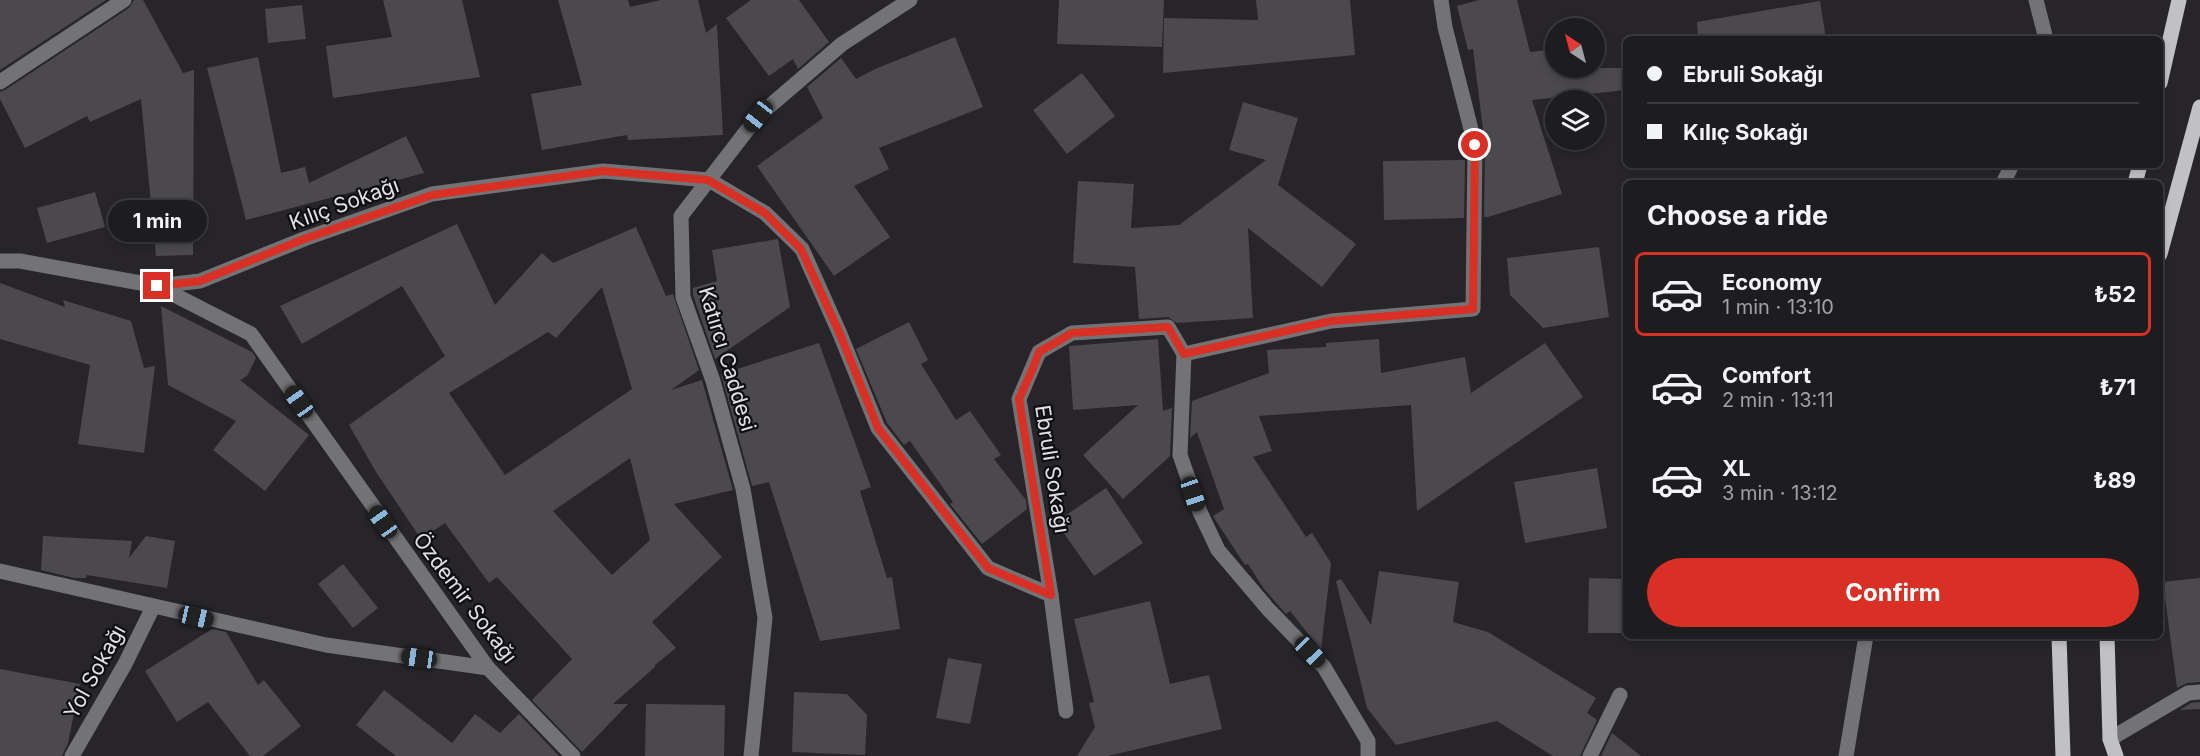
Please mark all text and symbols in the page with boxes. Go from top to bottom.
north arrow [1545,18,1605,78]
map controls [1545,18,1605,150]
text: Ebruli Sokağı [1683,61,1823,87]
button: layers [1545,90,1605,150]
car [740,96,776,136]
text: Kılıç Sokağı [1683,119,1808,145]
route start [1461,131,1488,158]
street label: Kılıç Sokağı [286,172,402,235]
callout: 1 min [108,199,207,241]
text: Choose a ride [1647,199,1828,232]
text: 1 min [133,209,182,233]
icon: car [1650,267,1704,321]
text: Economy [1722,269,1822,295]
route end [143,272,170,299]
text: ₺52 [2094,281,2136,307]
street label: Katırcı Caddesi [694,284,761,434]
text: 1 min · 13:10 [1722,295,1834,319]
icon: car [1650,360,1704,414]
text: Comfort [1722,362,1811,388]
text: ₺71 [2100,374,2136,400]
car [281,382,317,422]
text: 2 min · 13:11 [1722,388,1834,412]
street label: Ebruli Sokağı [1030,403,1075,535]
icon: car [1650,453,1704,507]
text: XL [1722,455,1751,481]
text: ₺89 [2093,467,2136,493]
car [1179,474,1207,514]
text: 3 min · 13:12 [1722,481,1838,505]
car [365,502,401,542]
street label: Özdemir Sokağı [408,527,523,668]
button: Confirm [1647,558,2139,627]
car [176,604,216,630]
street label: Yol Sokağı [59,620,131,723]
car [1291,633,1329,671]
car [400,647,438,669]

